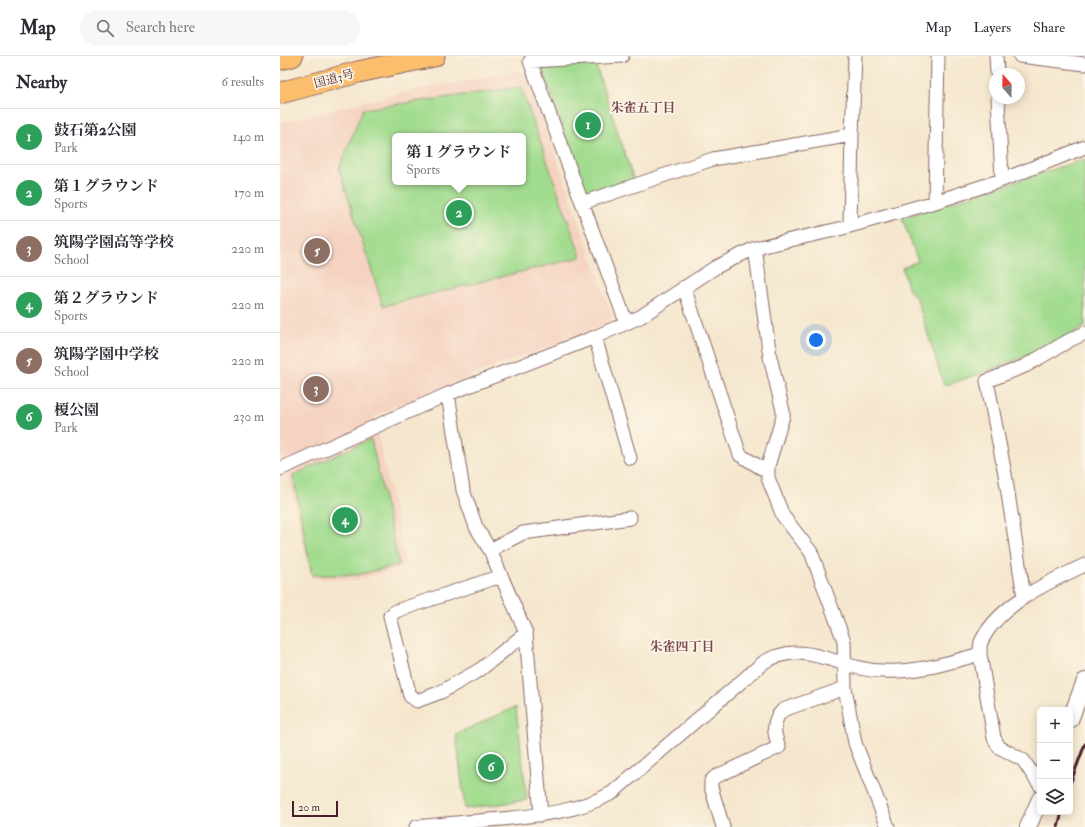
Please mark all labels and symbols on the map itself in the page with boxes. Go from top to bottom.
street label: 国道3号 [312,67,356,91]
north arrow [989,68,1025,104]
district label: 朱雀五丁目 [610,100,676,116]
pin: 1 [575,110,601,140]
pin: 2 [446,198,472,228]
pin: 5 [304,236,330,266]
your location [806,330,826,350]
pin: 3 [303,374,329,404]
pin: 4 [332,505,358,535]
district label: 朱雀四丁目 [649,639,715,655]
pin: 6 [478,752,504,782]
scale bar [292,799,338,818]

